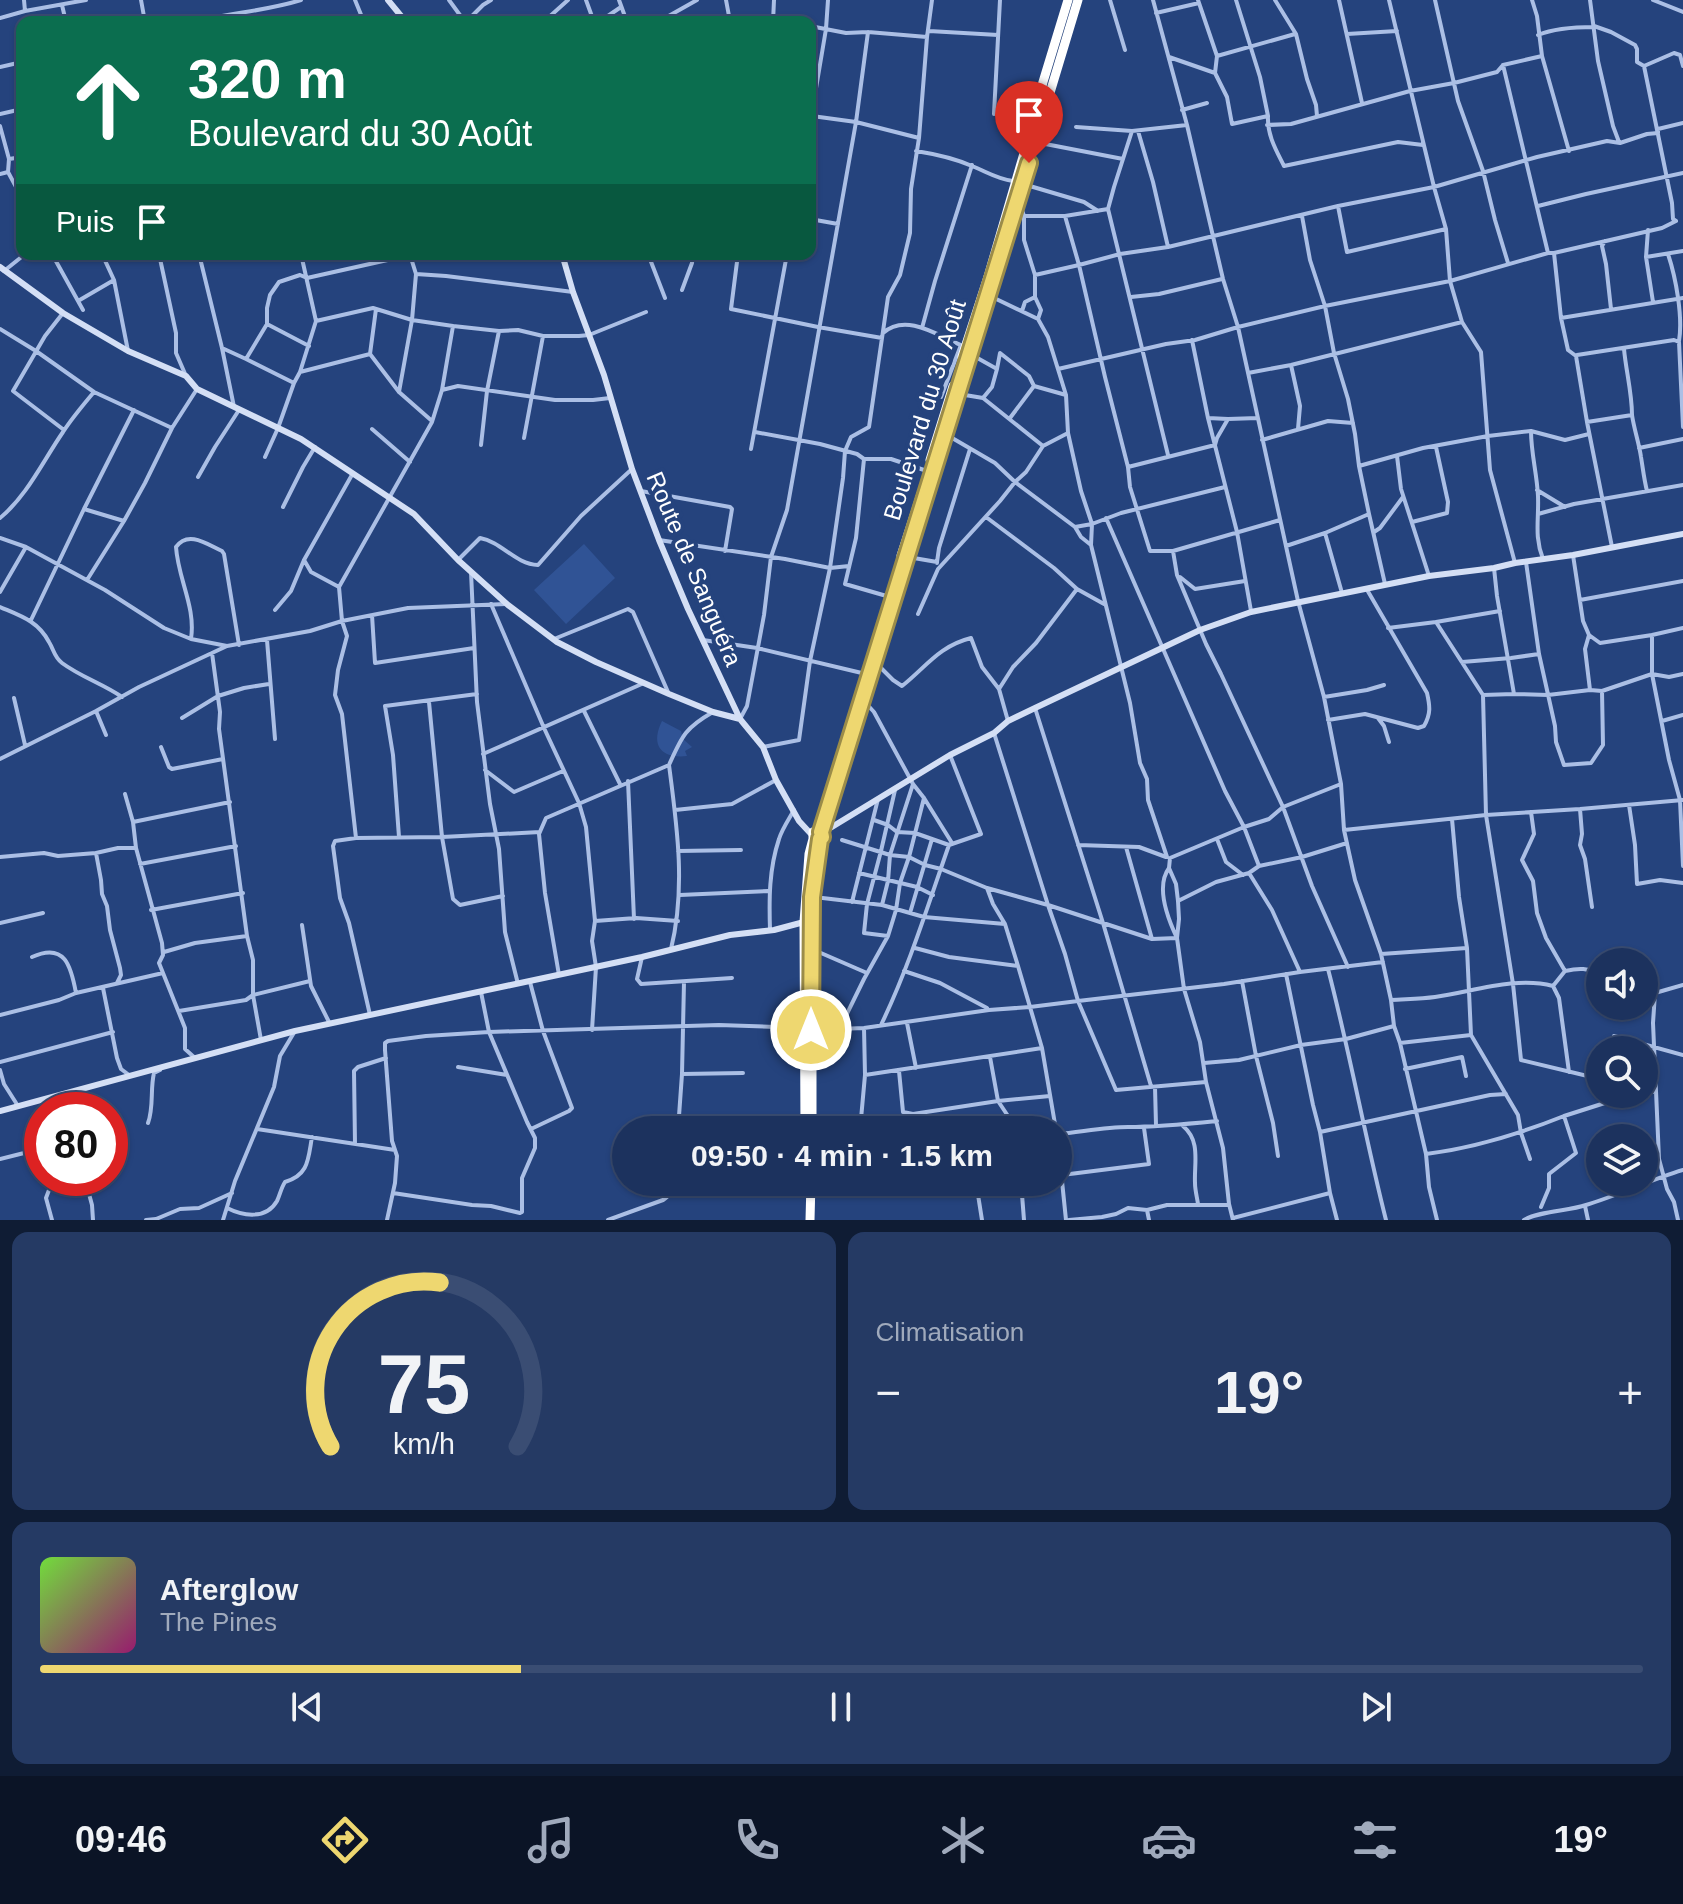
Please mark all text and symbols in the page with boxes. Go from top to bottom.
text: 320 m [188,47,347,110]
icon: ahead [56,48,160,152]
pin [995,81,1063,163]
icon: arrive [1007,93,1051,137]
text: Boulevard du 30 Août [188,113,532,154]
icon: arrive [130,200,174,244]
text: Puis [56,205,114,238]
street label: Boulevard du 30 Août [878,296,971,524]
street label: Route de Sanguéra [641,468,748,670]
map controls [1586,948,1658,1196]
button: sound [1586,948,1658,1020]
position arrow [769,988,853,1072]
button: search [1586,1036,1658,1108]
speed limit sign: 80 [24,1092,128,1196]
button: layers [1586,1124,1658,1196]
text: 09:50 · 4 min · 1.5 km [691,1139,993,1172]
text: Climatisation [876,1317,1024,1347]
text: 75 [377,1338,470,1431]
text: 19° [1214,1359,1305,1426]
text: − [876,1368,901,1417]
text: + [1617,1368,1643,1417]
text: km/h [393,1428,455,1460]
text: Afterglow [160,1573,298,1606]
text: The Pines [160,1607,277,1637]
icon: previous [285,1685,329,1729]
icon: pause [819,1685,863,1729]
icon: next [1354,1685,1398,1729]
icon: directions [317,1812,373,1868]
icon: music [523,1812,579,1868]
icon: phone [729,1812,785,1868]
icon: climate [935,1812,991,1868]
icon: car [1141,1812,1197,1868]
icon: filters [1347,1812,1403,1868]
text: 09:46 [75,1819,167,1860]
text: 19° [1553,1819,1608,1860]

